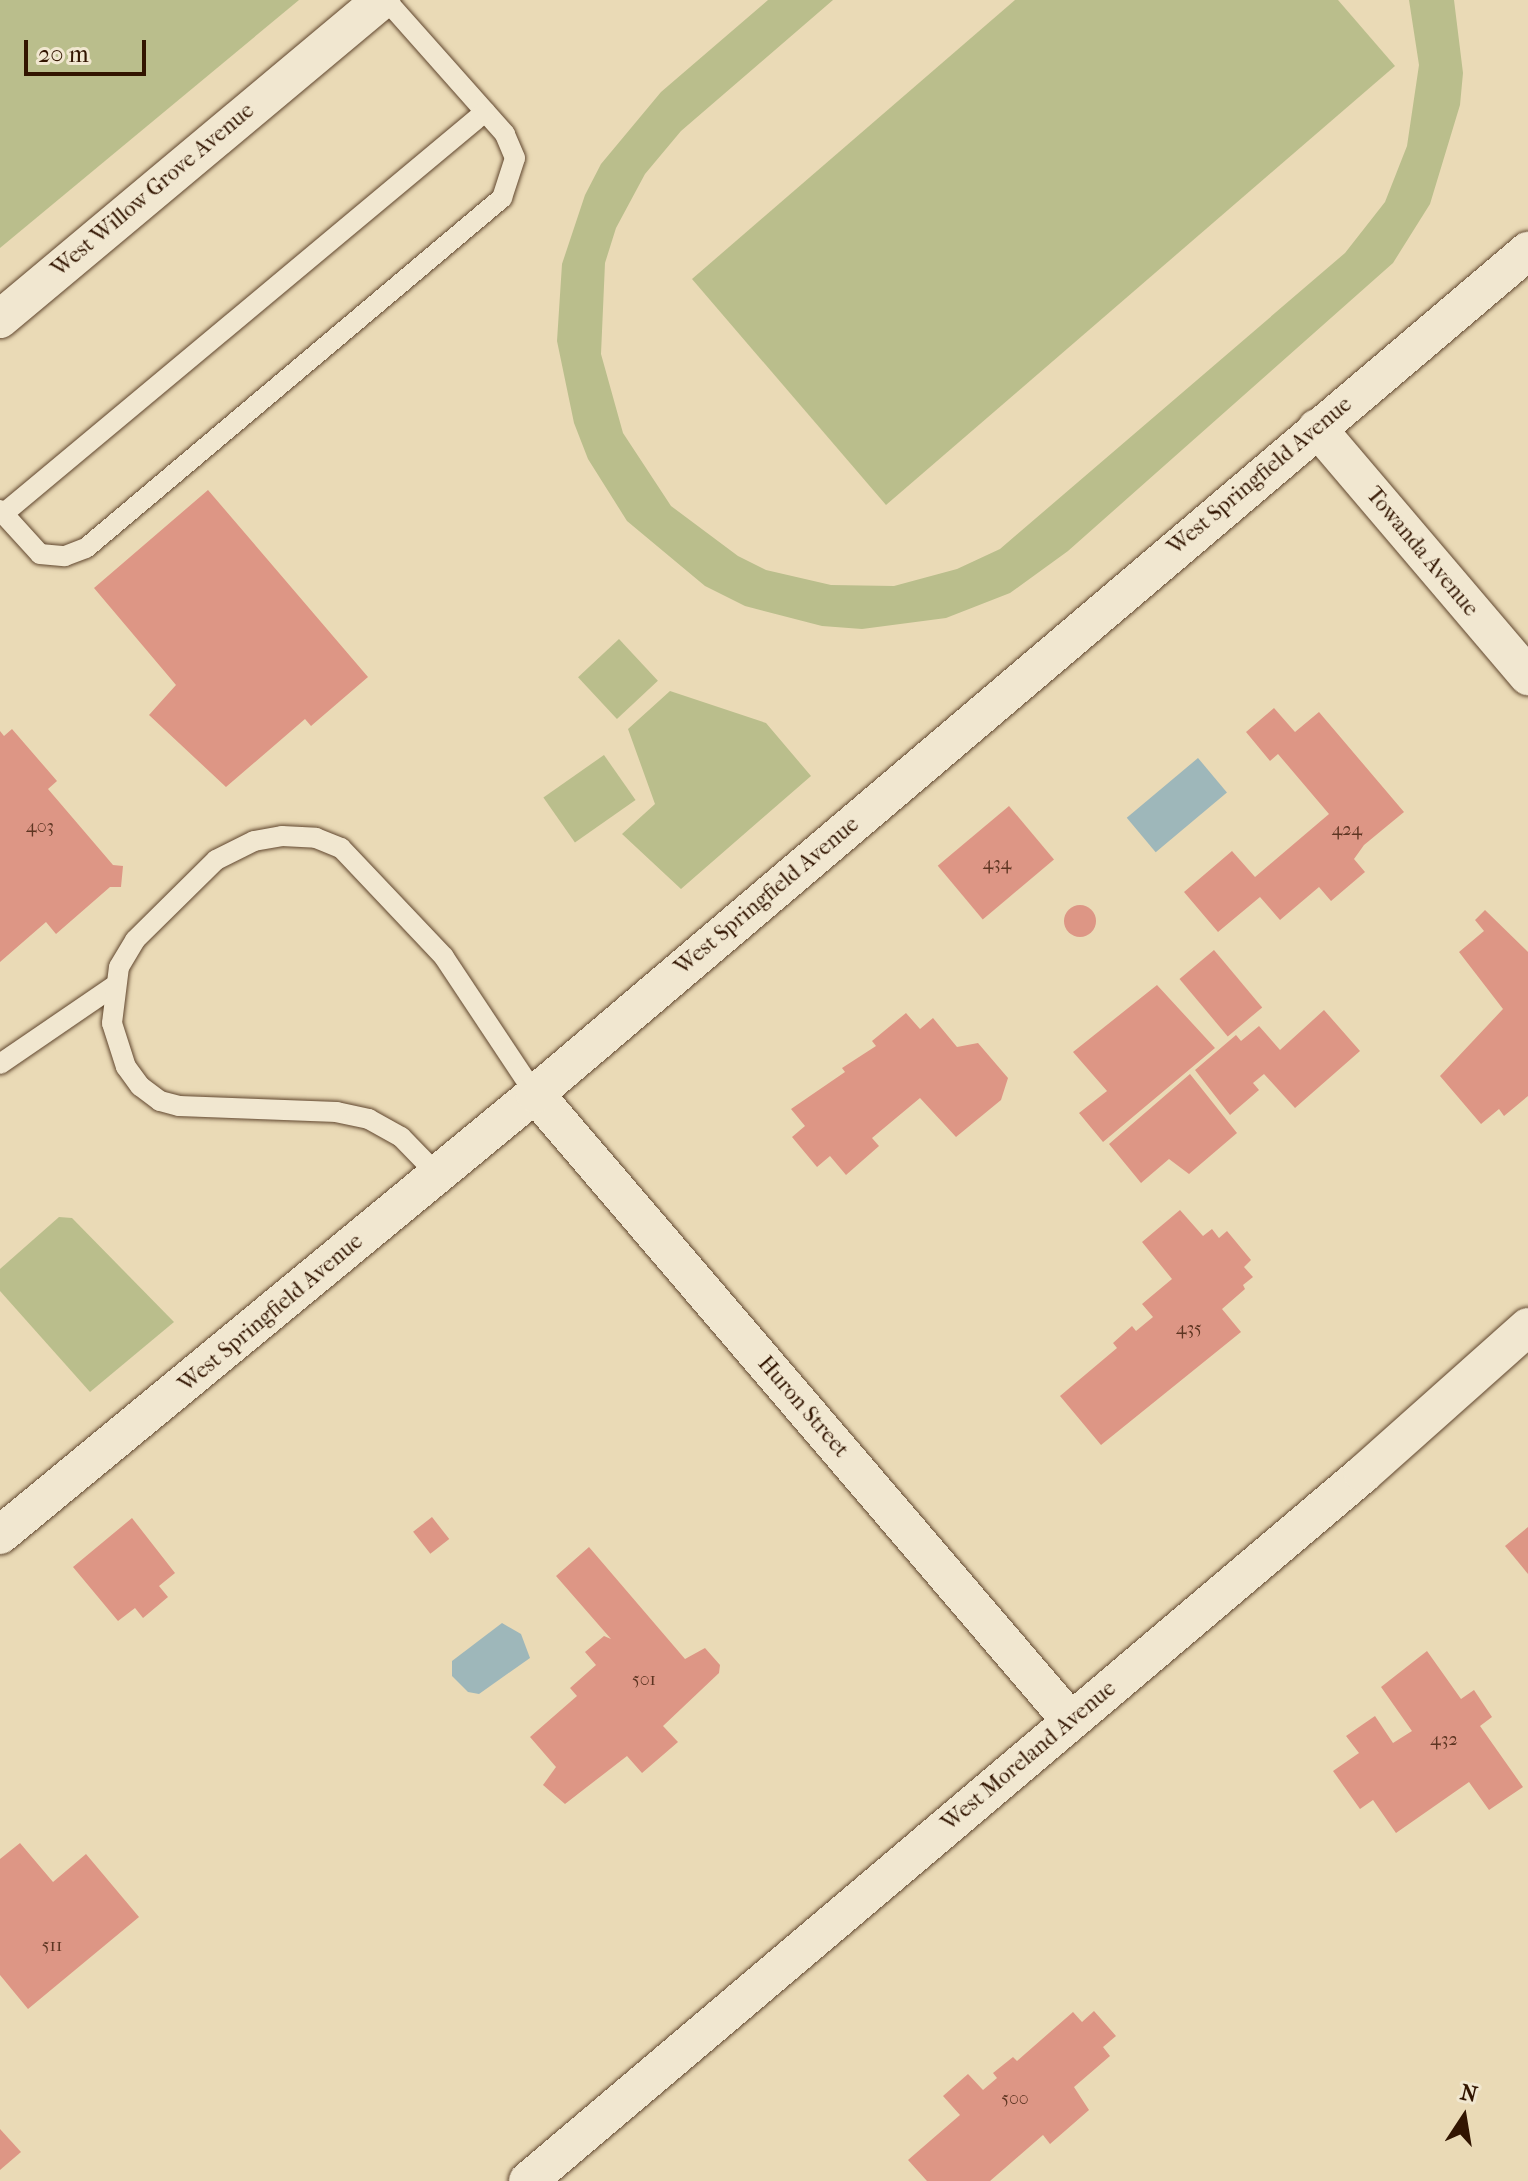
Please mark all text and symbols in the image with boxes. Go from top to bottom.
scale bar [28,24,150,74]
text: 20 m [38,40,89,68]
street label: West Willow Grove Avenue [46,98,260,282]
street label: West Springfield Avenue [1163,391,1357,561]
street label: Towanda Avenue [1360,482,1484,622]
street label: West Springfield Avenue [670,811,864,981]
house number: 403 [26,816,54,838]
house number: 424 [1332,819,1362,841]
house number: 434 [983,853,1011,875]
street label: West Springfield Avenue [174,1228,368,1398]
house number: 435 [1176,1318,1202,1340]
street label: Huron Street [752,1351,854,1463]
house number: 501 [632,1669,656,1691]
street label: West Moreland Avenue [937,1675,1121,1837]
house number: 432 [1430,1729,1458,1751]
house number: 511 [42,1935,62,1957]
north arrow [1424,2077,1504,2157]
text: N [1458,2079,1480,2108]
house number: 500 [1001,2088,1029,2110]

